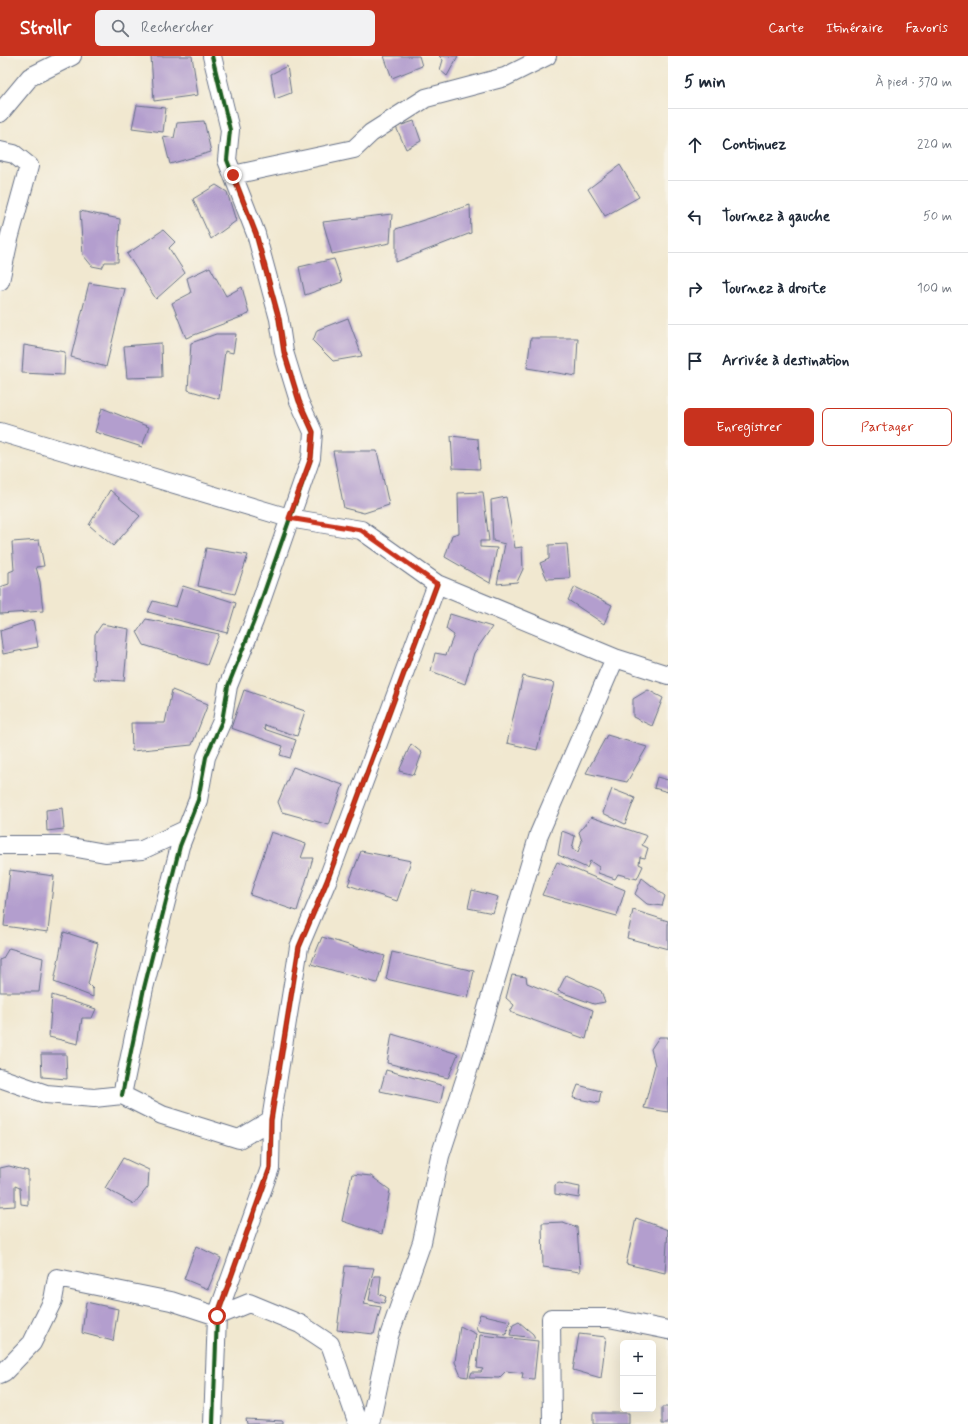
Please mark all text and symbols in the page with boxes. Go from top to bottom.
search box [95,10,375,46]
text: Strollr [20,16,71,41]
icon: search [109,17,131,39]
text: Rechercher [141,18,214,38]
text: Carte [768,19,804,37]
text: Itinéraire [826,19,883,37]
text: Favoris [905,19,948,37]
text: 5 min [684,71,726,93]
text: À pied · 370 m [875,74,952,91]
icon: ahead [684,134,706,156]
text: Continuez [722,135,786,155]
text: 220 m [917,136,952,153]
route end [224,166,242,184]
icon: left [684,206,706,228]
text: Tournez à gauche [722,207,830,227]
text: 50 m [923,208,952,225]
icon: right [684,278,706,300]
text: Tournez à droite [722,279,826,299]
text: 100 m [917,280,952,297]
icon: arrive [684,350,706,372]
text: Arrivée à destination [722,351,849,371]
button: Enregistrer [684,408,814,446]
button: Partager [822,408,952,446]
route start [208,1307,226,1325]
map controls [620,1340,656,1412]
button: + [620,1340,656,1376]
button: − [620,1376,656,1412]

